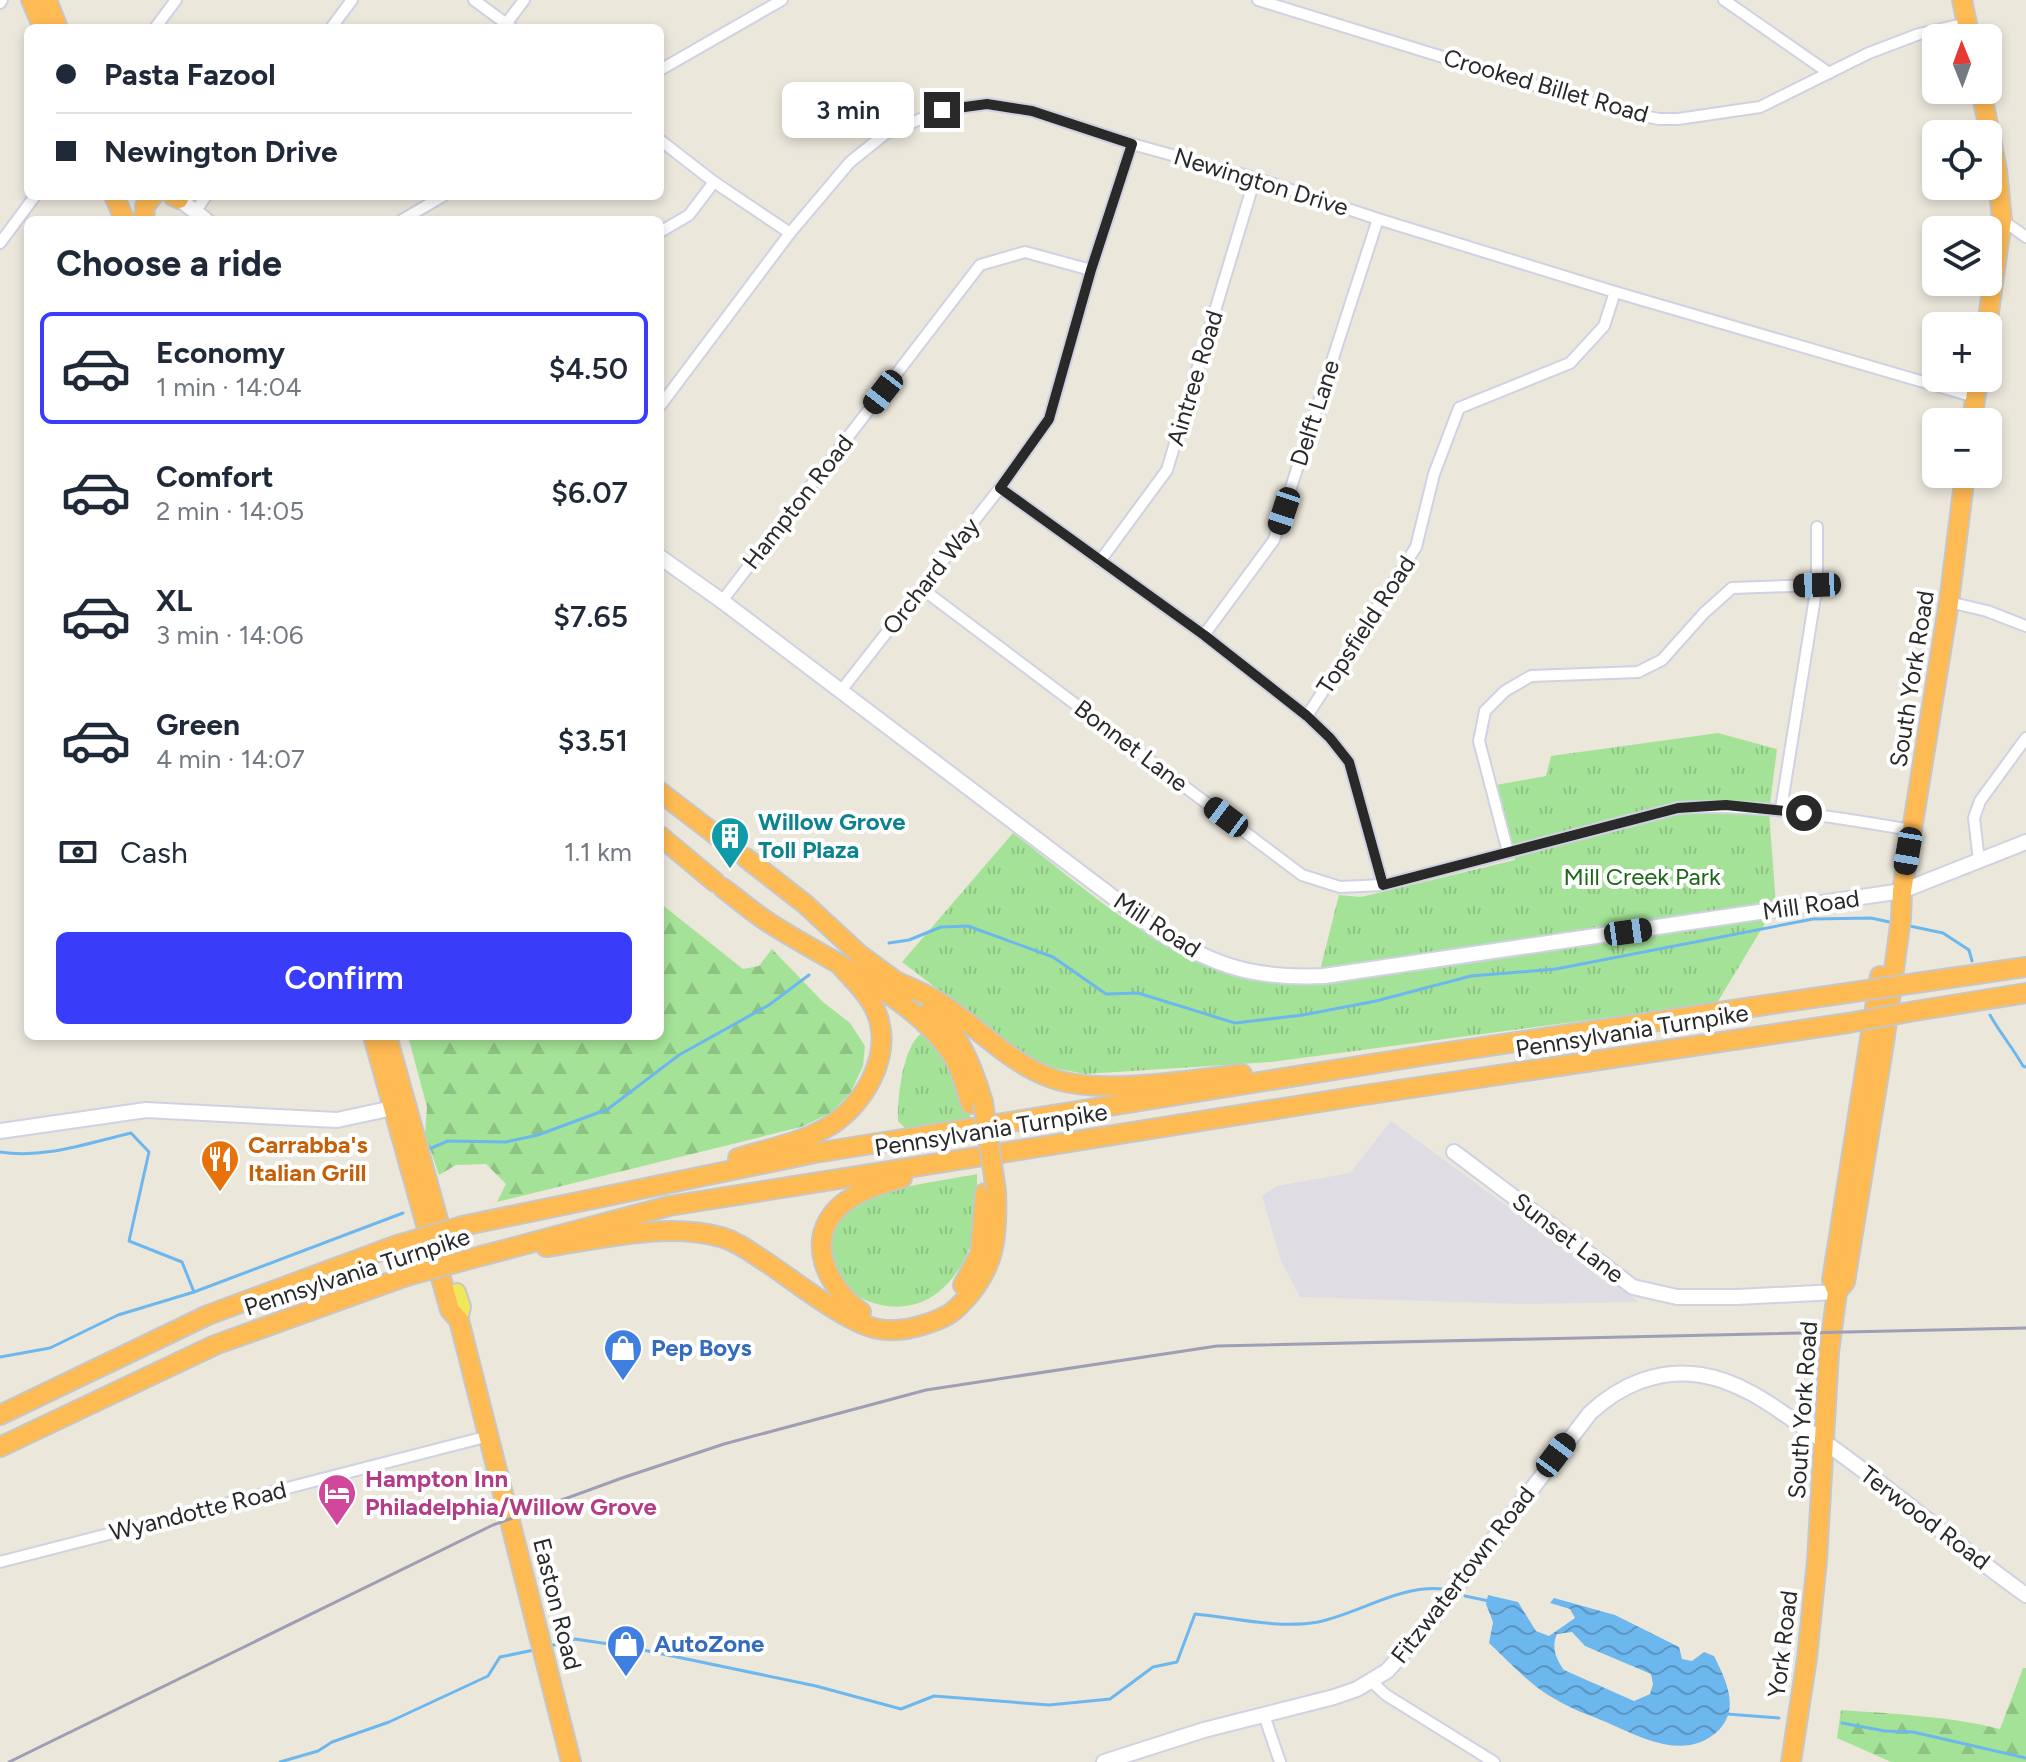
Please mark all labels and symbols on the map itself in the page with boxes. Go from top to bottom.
north arrow [1922,24,2002,104]
street label: Crooked Billet Road [1440,42,1652,129]
callout: 3 min [782,82,914,138]
route end [924,92,960,128]
street label: Newington Drive [1170,141,1352,222]
street label: Aintree Road [1160,307,1229,449]
street label: Delft Lane [1284,356,1345,470]
car [859,366,907,418]
street label: Hampton Road [736,429,859,575]
car [1265,484,1303,538]
street label: Orchard Way [876,511,985,640]
street label: Topsfield Road [1310,550,1421,699]
car [1793,572,1841,598]
street label: South York Road [1883,589,1940,769]
street label: Bonnet Lane [1069,693,1194,798]
car [1200,793,1252,841]
route start [1786,795,1822,831]
place label: Willow Grove Toll Plaza [758,807,906,864]
building icon: Willow Grove Toll Plaza [709,815,751,870]
car [1892,825,1924,877]
park label: Mill Creek Park [1563,862,1721,891]
street label: Mill Road [1761,883,1861,926]
street label: Mill Road [1108,886,1206,963]
car [1603,917,1653,947]
street label: Pennsylvania Turnpike [1513,998,1750,1063]
street label: Pennsylvania Turnpike [872,1097,1109,1162]
place label: Carrabba's Italian Grill [248,1130,368,1187]
restaurant icon: Carrabba's Italian Grill [199,1138,241,1193]
street label: Sunset Lane [1507,1186,1630,1289]
street label: Pennsylvania Turnpike [240,1221,473,1322]
street label: South York Road [1782,1320,1823,1500]
shop icon: Pep Boys [602,1327,644,1382]
place label: Pep Boys [651,1333,752,1362]
car [1532,1429,1580,1481]
street label: Terwood Road [1855,1459,1996,1576]
place label: Hampton Inn Philadelphia/Willow Grove [365,1464,657,1521]
hotel icon: Hampton Inn Philadelphia/Willow Grove [316,1472,358,1527]
street label: Wyandotte Road [106,1475,289,1547]
street label: Fitzwatertown Road [1385,1480,1541,1669]
street label: Easton Road [527,1535,588,1673]
street label: York Road [1762,1589,1803,1699]
shop icon: AutoZone [605,1623,647,1678]
place label: AutoZone [654,1629,764,1658]

